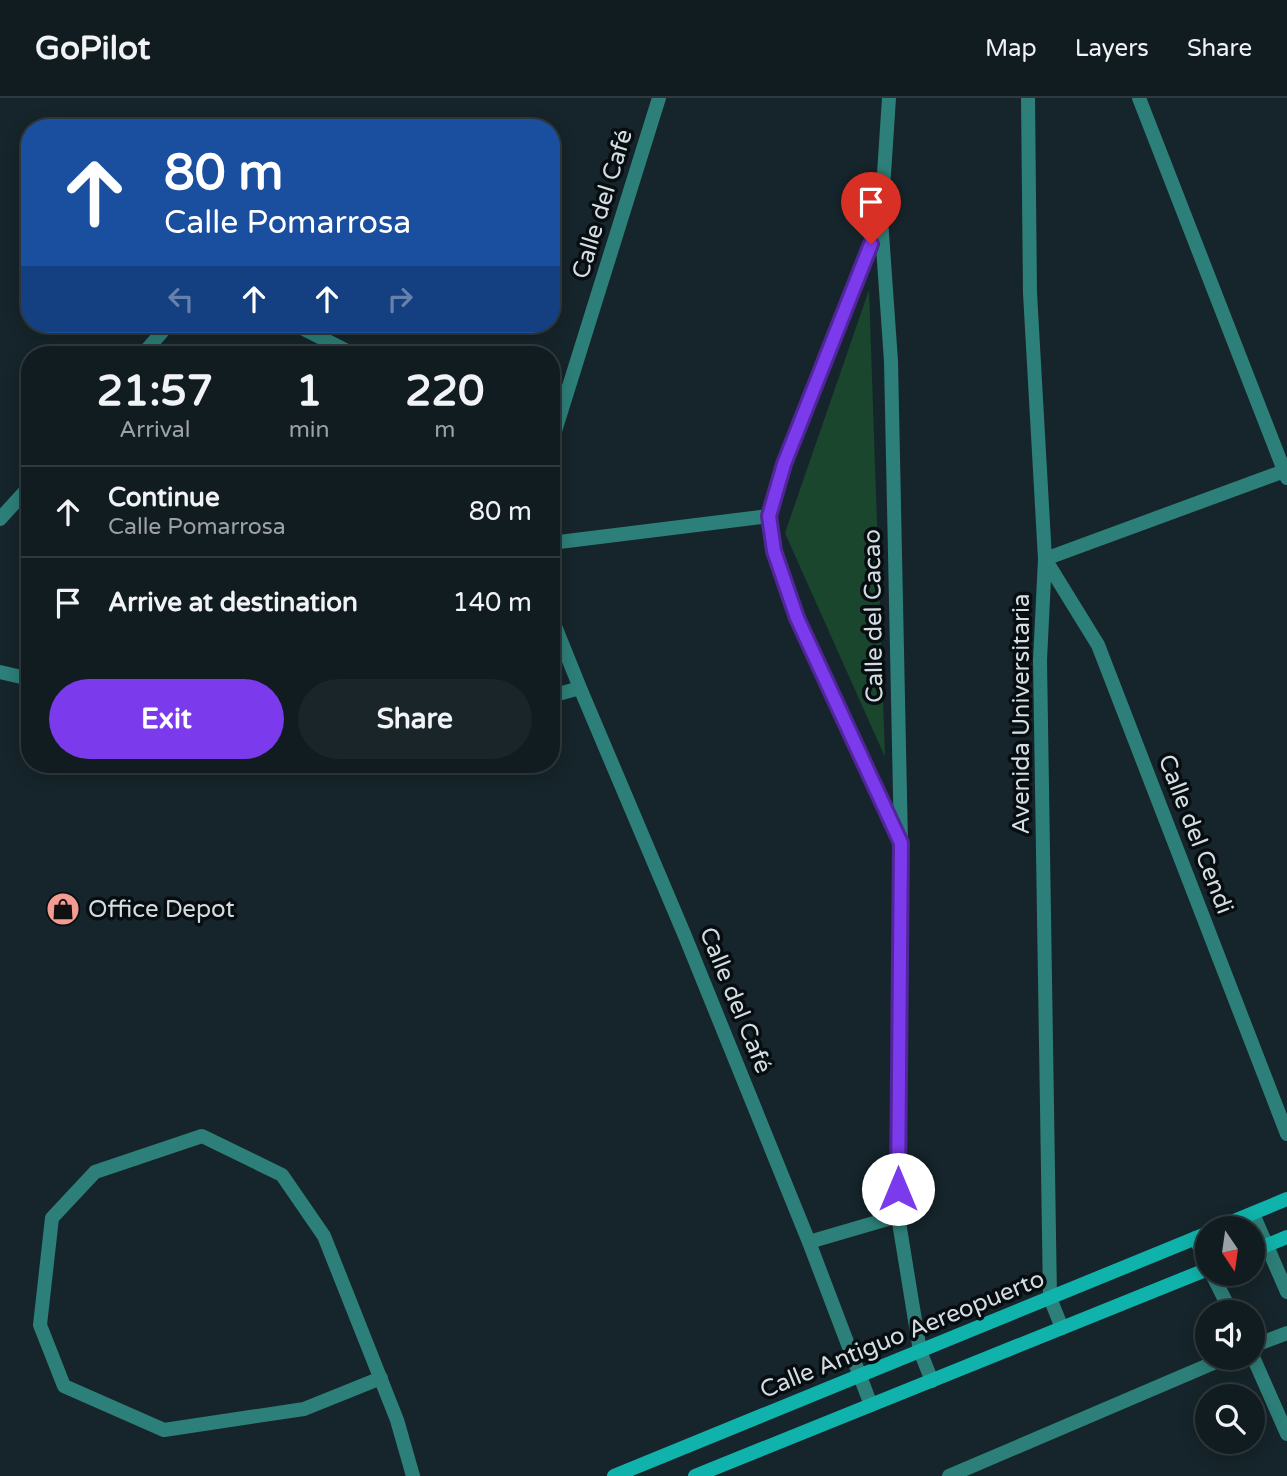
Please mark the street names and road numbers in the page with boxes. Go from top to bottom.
street label: Calle del Café [566,126,639,282]
street label: Calle del Cacao [857,529,890,703]
street label: Avenida Universitaria [1007,593,1036,835]
street label: Calle del Cendi [1152,750,1239,918]
street label: Calle del Café [693,923,778,1077]
street label: Calle Antiguo Aereopuerto [756,1264,1049,1405]

